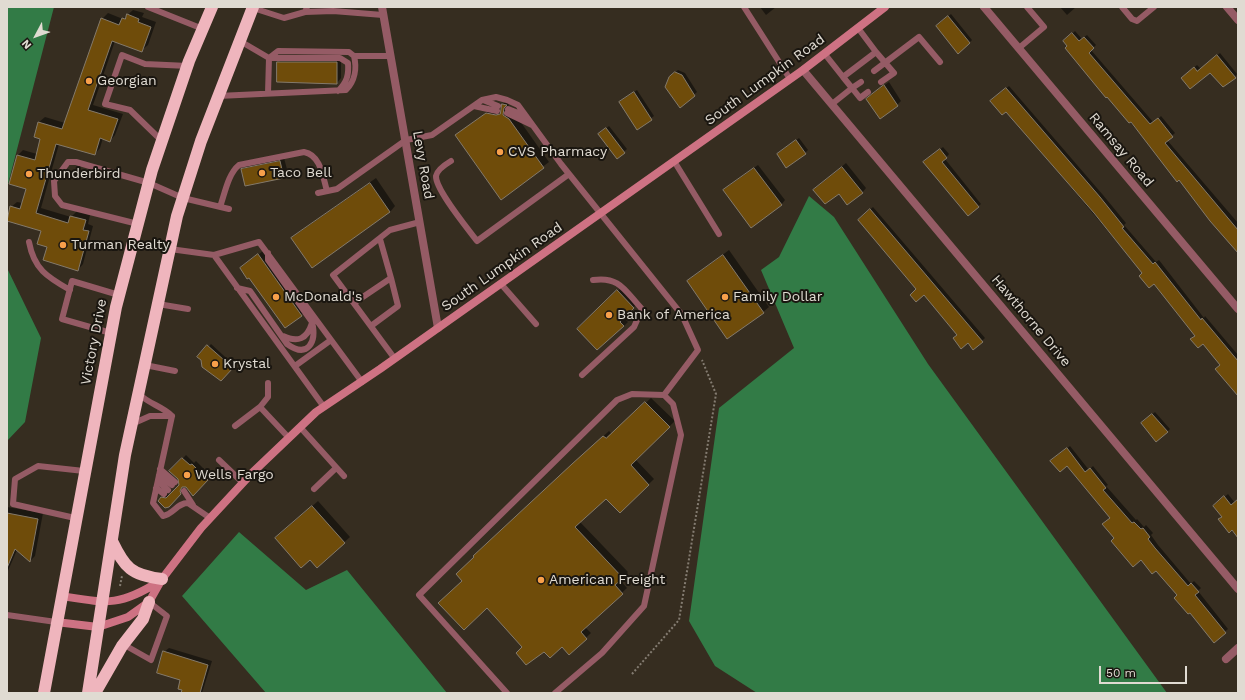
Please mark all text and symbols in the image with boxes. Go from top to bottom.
north arrow [16,16,56,56]
street label: South Lumpkin Road [702,31,828,129]
text: N [19,37,34,52]
place label: Georgian [97,73,157,89]
marker: Georgian [84,76,94,86]
street label: Ramsay Road [1085,109,1157,191]
street label: Levy Road [409,129,437,201]
place label: CVS Pharmacy [508,144,607,160]
marker: CVS Pharmacy [495,147,505,157]
place label: Taco Bell [270,165,332,181]
place label: Thunderbird [37,166,120,182]
marker: Taco Bell [257,168,267,178]
marker: Thunderbird [24,169,34,179]
street label: South Lumpkin Road [438,219,566,315]
place label: Turman Realty [71,237,170,253]
marker: Turman Realty [58,240,68,250]
street label: Hawthorne Drive [988,272,1074,370]
place label: McDonald's [284,289,362,305]
place label: Family Dollar [733,289,822,305]
marker: McDonald's [271,292,281,302]
marker: Family Dollar [720,292,730,302]
street label: Victory Drive [77,297,111,387]
place label: Bank of America [617,307,730,323]
marker: Bank of America [604,310,614,320]
place label: Krystal [223,356,270,372]
marker: Krystal [210,359,220,369]
place label: Wells Fargo [195,467,274,483]
marker: Wells Fargo [182,470,192,480]
place label: American Freight [549,572,665,588]
marker: American Freight [536,575,546,585]
scale bar [1101,658,1189,684]
text: 50 m [1106,666,1136,680]

